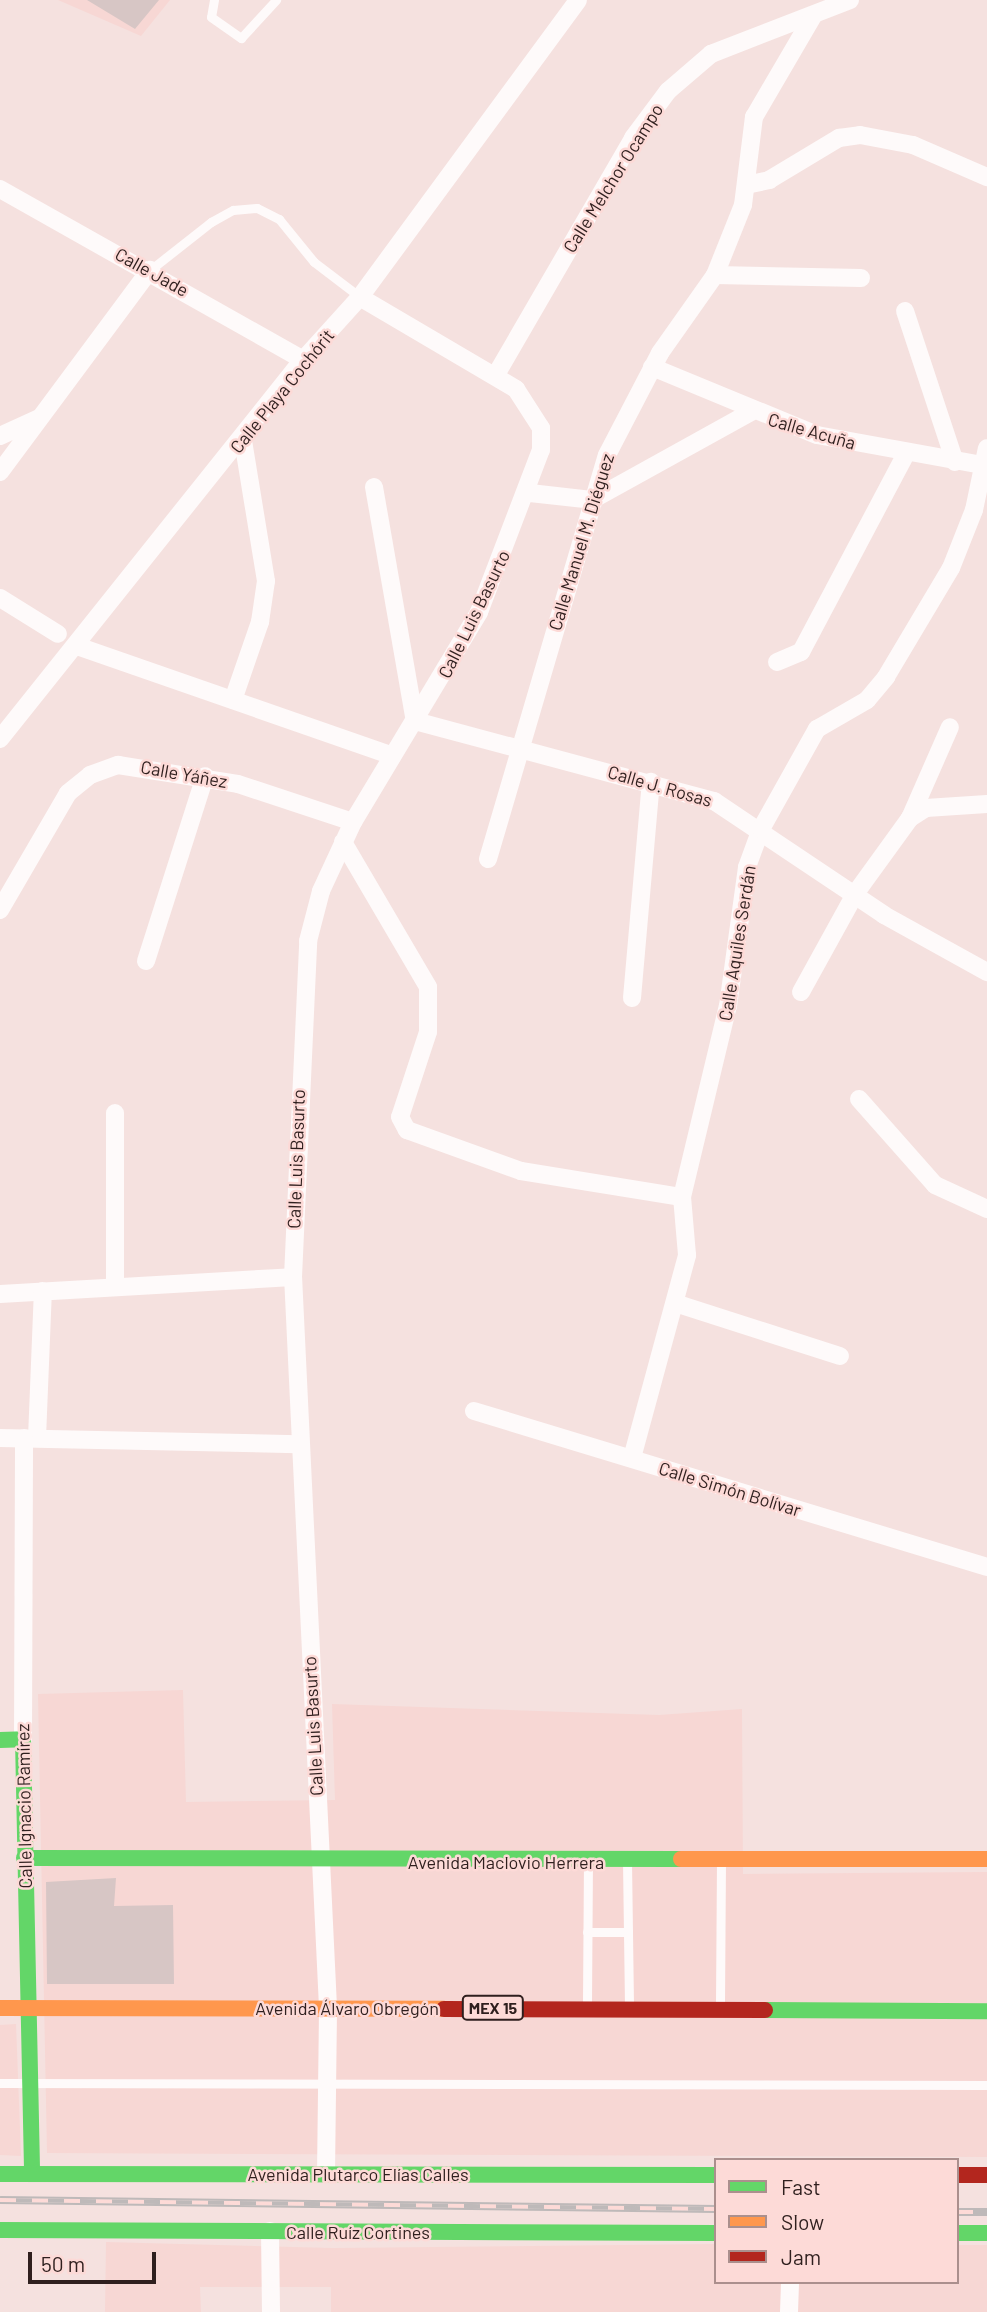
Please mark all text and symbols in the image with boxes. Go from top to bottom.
street label: Calle Melchor Ocampo [558,100,668,256]
street label: Calle Jade [112,243,192,301]
street label: Calle Playa Cochórit [225,325,339,457]
street label: Calle Acuña [766,408,858,454]
street label: Calle Manuel M. Diéguez [544,451,618,633]
street label: Calle Luis Basurto [434,546,514,682]
street label: Calle Yáñez [139,756,229,792]
street label: Calle J. Rosas [605,761,715,811]
street label: Calle Aquiles Serdán [714,864,760,1022]
street label: Calle Luis Basurto [283,1089,309,1229]
street label: Calle Simón Bolívar [656,1457,804,1521]
street label: Calle Luis Basurto [299,1656,327,1796]
street label: Calle Ignacio Ramírez [12,1723,36,1889]
street label: Avenida Maclovio Herrera [408,1851,604,1873]
road number: MEX 15 [462,1996,524,2020]
street label: Avenida Álvaro Obregón [255,1997,439,2019]
legend [714,2158,959,2284]
street label: Avenida Plutarco Elías Calles [247,2163,469,2185]
text: Fast [781,2174,821,2199]
text: Slow [781,2209,824,2234]
street label: Calle Ruíz Cortines [286,2221,430,2243]
scale bar [32,2238,159,2282]
text: Jam [781,2244,821,2269]
text: 50 m [41,2251,85,2276]

